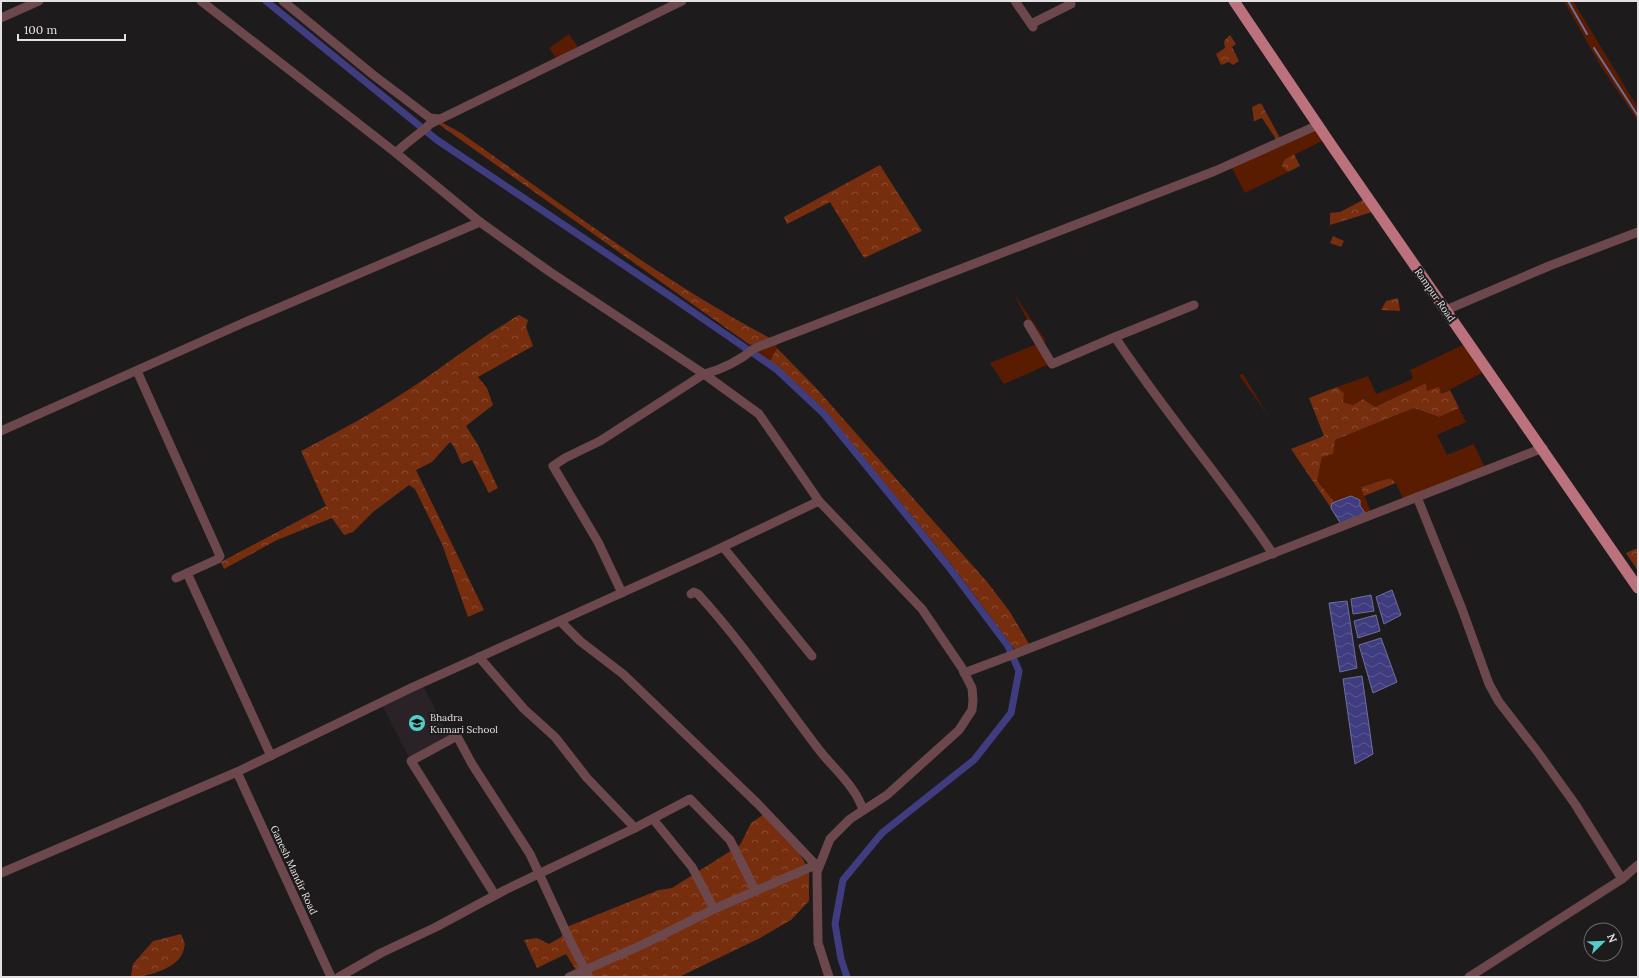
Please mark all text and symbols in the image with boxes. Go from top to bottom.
scale bar [18,16,125,42]
text: 100 m [24,22,57,37]
street label: Rampur Road [1412,266,1458,324]
place label: Bhadra Kumari School [430,711,498,736]
school or university icon: Bhadra Kumari School [407,713,427,733]
street label: Ganesh Mandir Road [268,823,320,917]
north arrow [1583,922,1623,962]
text: N [1604,931,1621,945]

